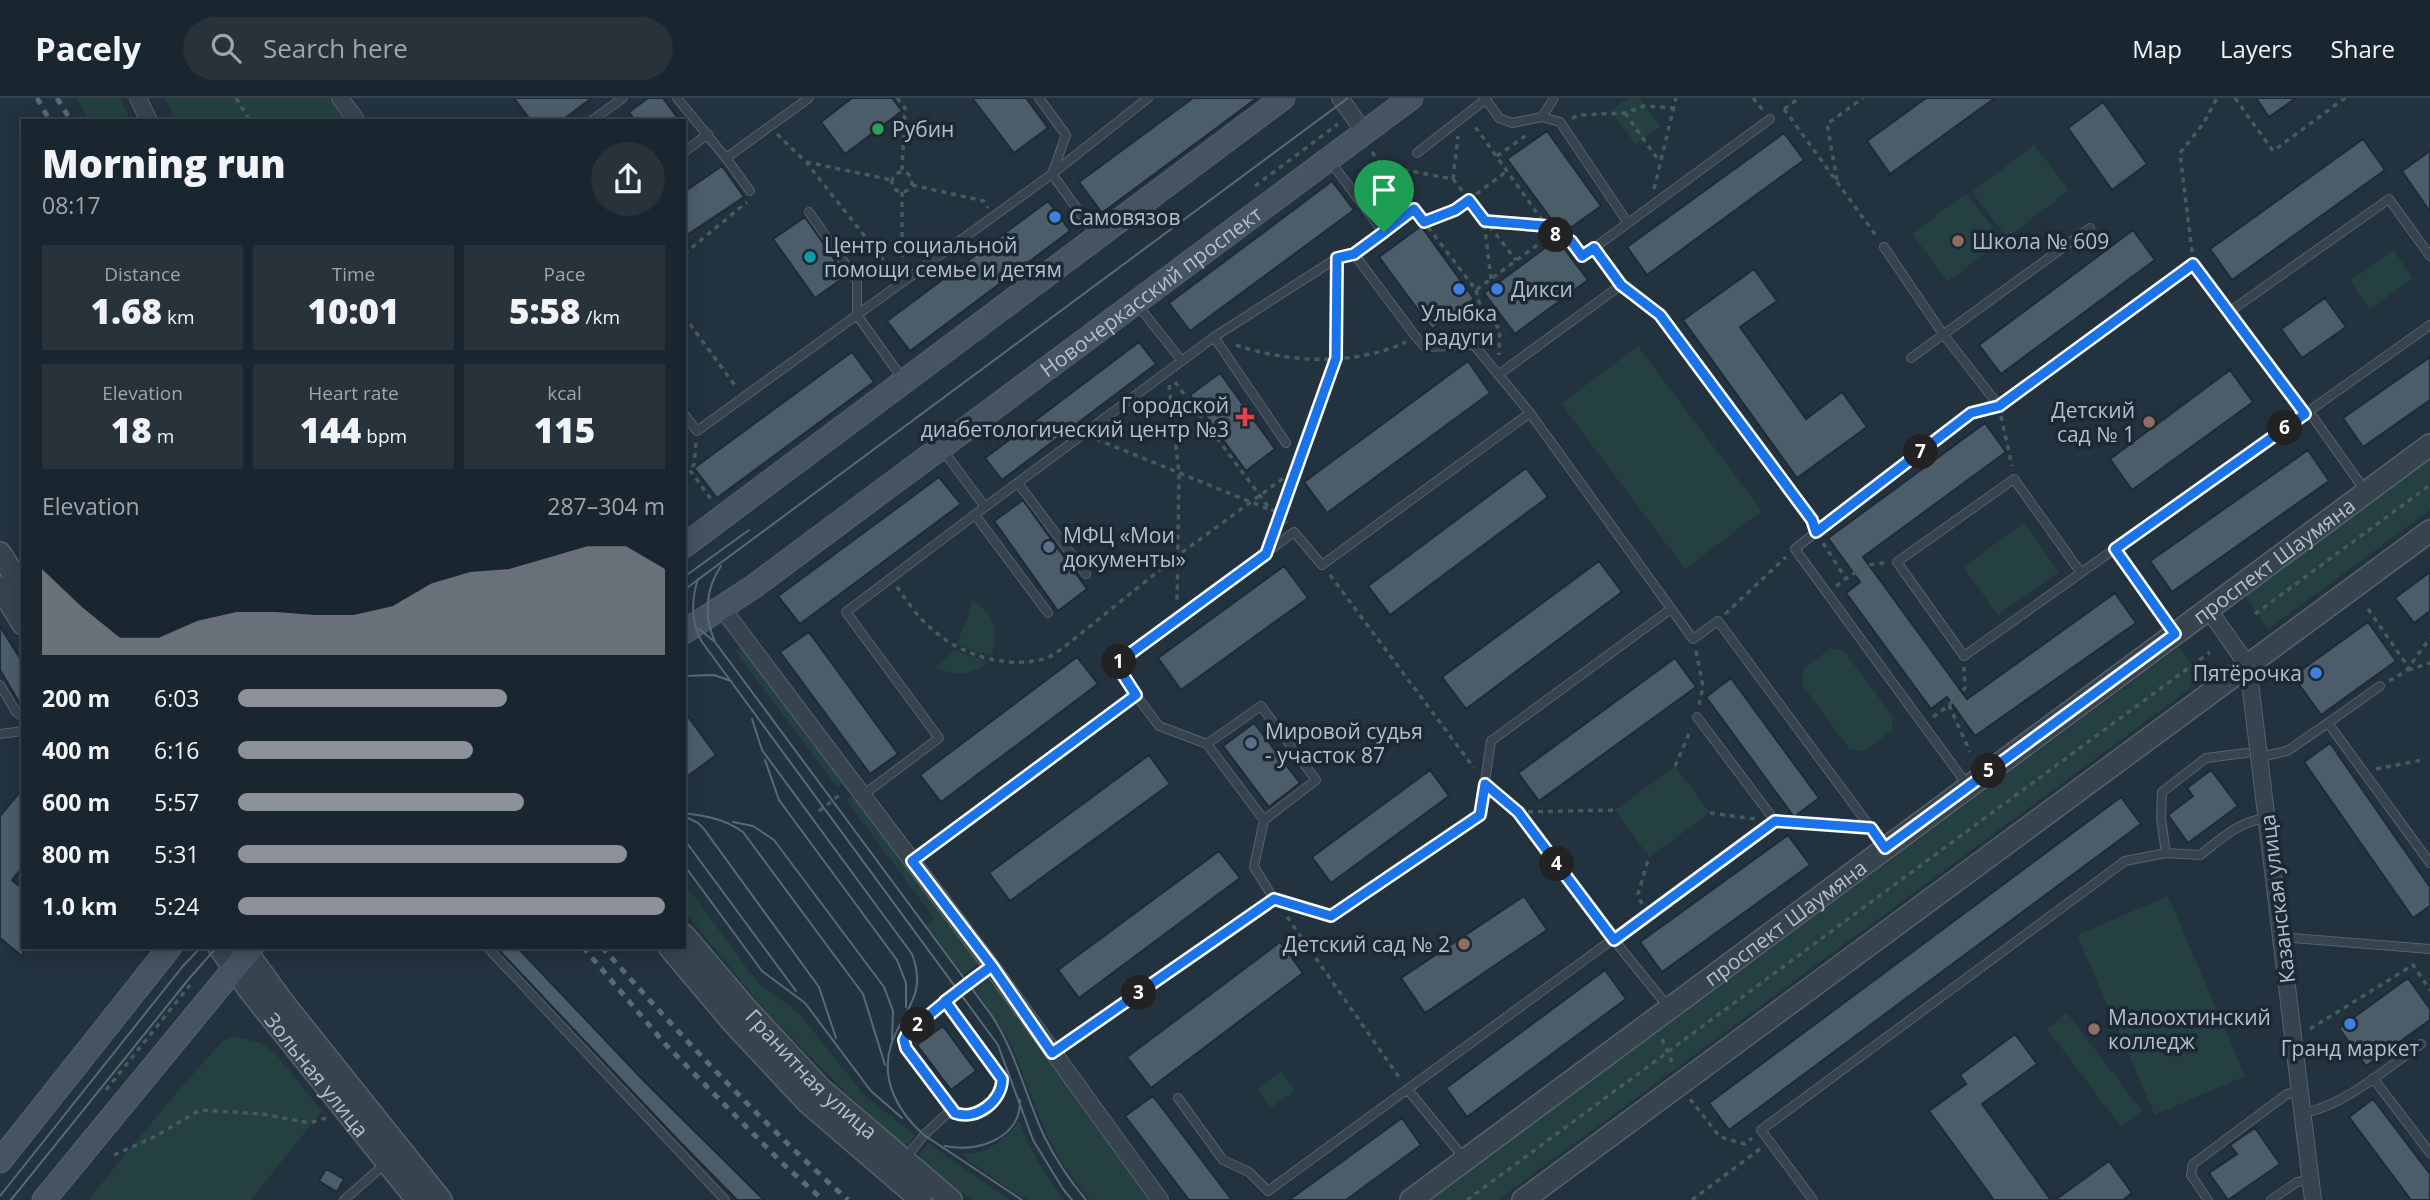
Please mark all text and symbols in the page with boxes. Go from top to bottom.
search box [183,17,673,80]
text: Pacely [35,26,141,71]
icon: search [207,29,245,67]
text: Search here [263,30,408,66]
text: Map [2132,32,2182,65]
text: Layers [2220,32,2293,65]
text: Share [2331,32,2395,65]
place label: Рубин [892,115,954,143]
marker: Рубин [870,121,886,137]
text: Morning run [42,137,286,189]
button: share [591,142,665,216]
pin [1354,160,1414,232]
icon: arrive [1365,171,1403,209]
text: 08:17 [42,189,101,221]
street label: Новочеркасский проспект [1034,200,1268,383]
place label: Самовязов [1069,203,1180,231]
marker: Самовязов [1047,209,1063,225]
pin: 8 [1538,218,1574,252]
text: 8 [1550,221,1561,247]
place label: Школа № 609 [1972,227,2109,255]
place label: Центр социальной помощи семье и детям [824,231,1062,283]
marker: Школа № 609 [1950,233,1966,249]
marker: Центр социальной помощи семье и детям [802,249,818,265]
text: Distance [104,261,181,287]
text: Time [332,261,375,287]
text: Pace [544,261,585,287]
place label: Дикси [1511,275,1573,303]
marker: Улыбка радуги [1451,281,1467,297]
marker: Дикси [1489,281,1505,297]
text: 1.68 [90,287,162,334]
text: 10:01 [307,287,400,334]
text: 5:58 [509,287,581,334]
place label: Улыбка радуги [1421,299,1497,351]
text: km [162,304,195,330]
text: /km [581,304,620,330]
text: Elevation [102,380,183,406]
text: Heart rate [308,380,399,406]
text: kcal [547,380,582,406]
place label: Городской диабетологический центр №3 [921,391,1229,443]
place label: Детский сад № 1 [2051,396,2135,448]
text: 18 [111,406,152,453]
text: 144 [300,406,361,453]
text: 115 [534,406,595,453]
marker: Городской диабетологический центр №3 [1235,407,1255,427]
pin: 6 [2268,410,2302,446]
marker: Детский сад № 1 [2141,414,2157,430]
text: 6 [2279,414,2290,440]
text: m [152,423,174,449]
text: bpm [361,423,407,449]
pin: 7 [1904,434,1938,470]
text: 7 [1915,438,1926,464]
text: Elevation [42,490,140,522]
text: 287–304 m [547,490,665,522]
street label: проспект Шаумяна [2187,491,2361,630]
place label: МФЦ «Мои документы» [1063,521,1186,573]
marker: МФЦ «Мои документы» [1041,539,1057,555]
pin: 1 [1102,644,1136,680]
text: 1 [1113,648,1124,674]
place label: Пятёрочка [2193,659,2302,687]
marker: Пятёрочка [2308,665,2324,681]
text: 200 m [42,682,110,714]
text: 6:03 [154,682,200,714]
place label: Мировой судья - участок 87 [1265,717,1423,769]
text: 400 m [42,734,110,766]
text: 6:16 [154,734,200,766]
marker: Мировой судья - участок 87 [1243,735,1259,751]
pin: 5 [1972,754,2007,788]
text: 5 [1983,757,1994,783]
text: 600 m [42,786,110,818]
text: 5:57 [154,786,200,818]
street label: Казанская улица [2253,813,2301,985]
text: 800 m [42,838,110,870]
text: 5:31 [154,838,200,870]
pin: 4 [1540,846,1574,882]
text: 4 [1551,850,1562,876]
street label: проспект Шаумяна [1699,853,1872,992]
text: 1.0 km [42,890,118,922]
text: 5:24 [154,890,200,922]
place label: Детский сад № 2 [1283,930,1450,958]
marker: Детский сад № 2 [1456,936,1472,952]
pin: 3 [1122,976,1156,1010]
text: 3 [1133,979,1144,1005]
street label: Гранитная улица [740,1003,884,1145]
place label: Малоохтинский колледж [2108,1003,2271,1055]
street label: Зольная улица [258,1007,375,1143]
pin: 2 [900,1007,936,1042]
text: 2 [912,1011,923,1037]
marker: Гранд маркет [2342,1016,2358,1032]
marker: Малоохтинский колледж [2086,1021,2102,1037]
place label: Гранд маркет [2281,1034,2419,1062]

